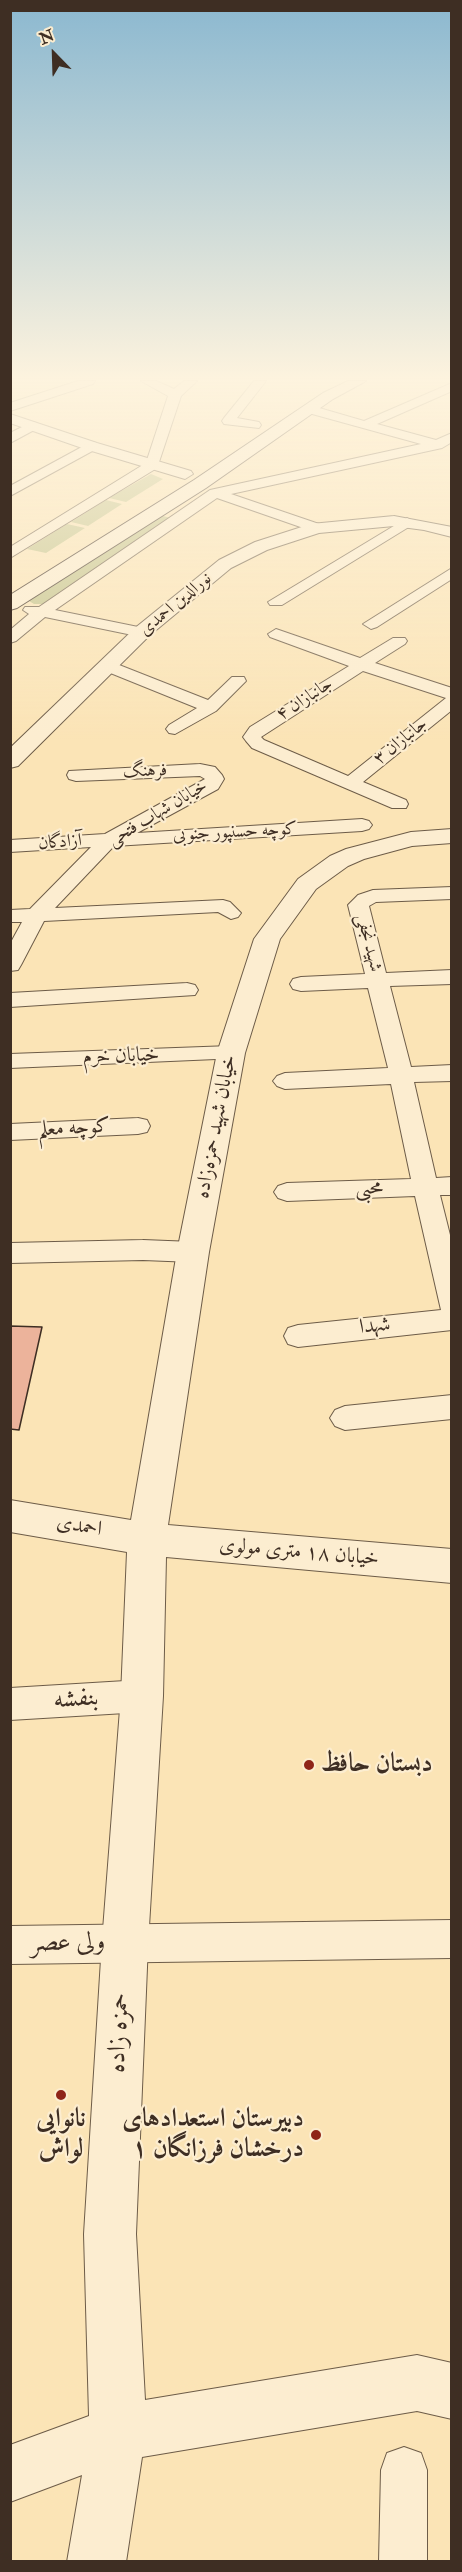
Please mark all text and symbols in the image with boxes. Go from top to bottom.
north arrow [24,24,84,84]
text: N [36,25,57,49]
street label: نورالدین احمدی [135,568,217,642]
street label: جانبازان ۴ [273,674,337,726]
street label: جانبازان ۳ [370,714,432,770]
street label: فرهنگ [122,760,168,784]
street label: خیابان شهاب فتحی [104,776,212,852]
street label: کوچه حسنپور جنوبی [172,819,298,847]
street label: آزادگان [37,831,83,855]
street label: شهید نجفی [350,912,386,974]
street label: خیابان خرم [82,1043,160,1071]
street label: خیابان شهید حمزه‌زاده [191,1053,243,1201]
street label: کوچه معلم [37,1115,111,1143]
street label: محبی [355,1176,383,1202]
street label: شهدا [358,1313,392,1341]
street label: احمدی [54,1511,104,1543]
street label: خیابان ۱۸ متری مولوی [218,1533,380,1573]
street label: بنفشه [52,1683,100,1717]
place label: دبستان حافظ [321,1749,433,1781]
marker: دبستان حافظ [302,1758,316,1772]
street label: ولی عصر [30,1928,106,1960]
street label: حمزه زاده [102,1992,138,2074]
marker: نانوایی لواش [54,2088,68,2102]
place label: نانوایی لواش [36,2104,86,2166]
place label: دبیرستان استعدادهای درخشان فرزانگان ۱ [122,2104,304,2166]
marker: دبیرستان استعدادهای درخشان فرزانگان ۱ [309,2128,323,2142]

